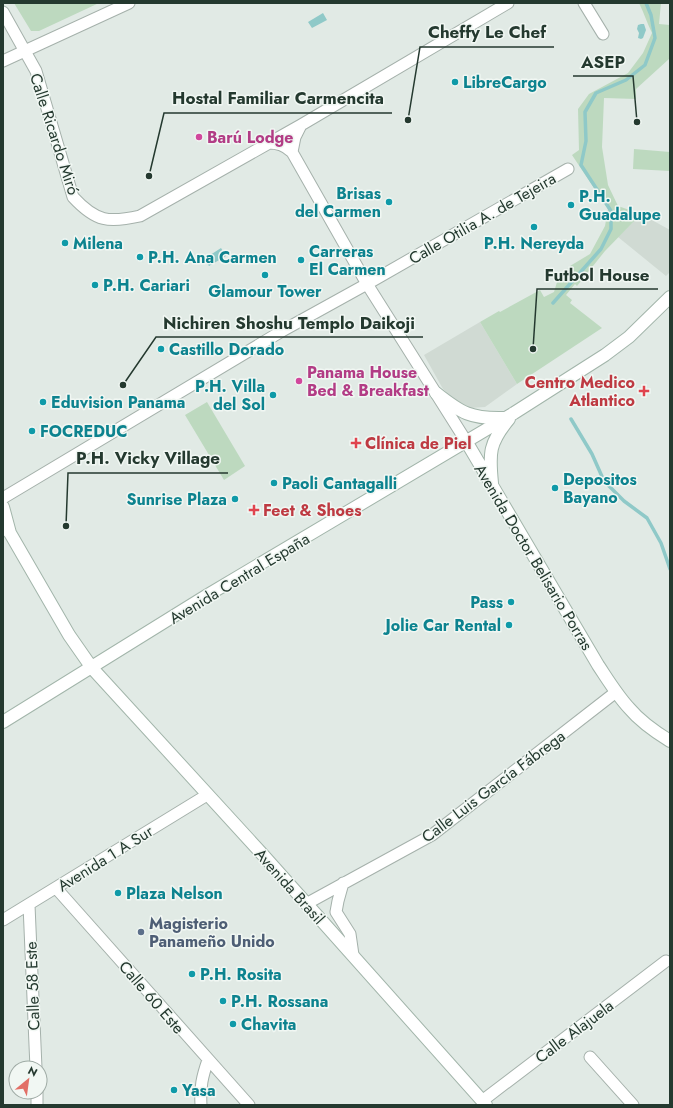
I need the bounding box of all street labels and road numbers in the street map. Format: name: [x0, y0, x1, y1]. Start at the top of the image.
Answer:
street label: Calle Ricardo Miró: [24, 70, 85, 198]
street label: Calle Otilia A. de Tejeira: [404, 167, 560, 270]
street label: Avenida Doctor Belisario Porras: [469, 460, 598, 655]
street label: Avenida Central España: [165, 527, 314, 630]
street label: Calle Luis García Fábrega: [417, 725, 570, 848]
street label: Avenida 1 A Sur: [53, 820, 158, 897]
street label: Avenida Brasil: [249, 843, 330, 929]
street label: Calle 58 Este: [19, 941, 46, 1031]
street label: Calle 60 Este: [113, 956, 190, 1039]
street label: Calle Alajuela: [530, 994, 618, 1069]

